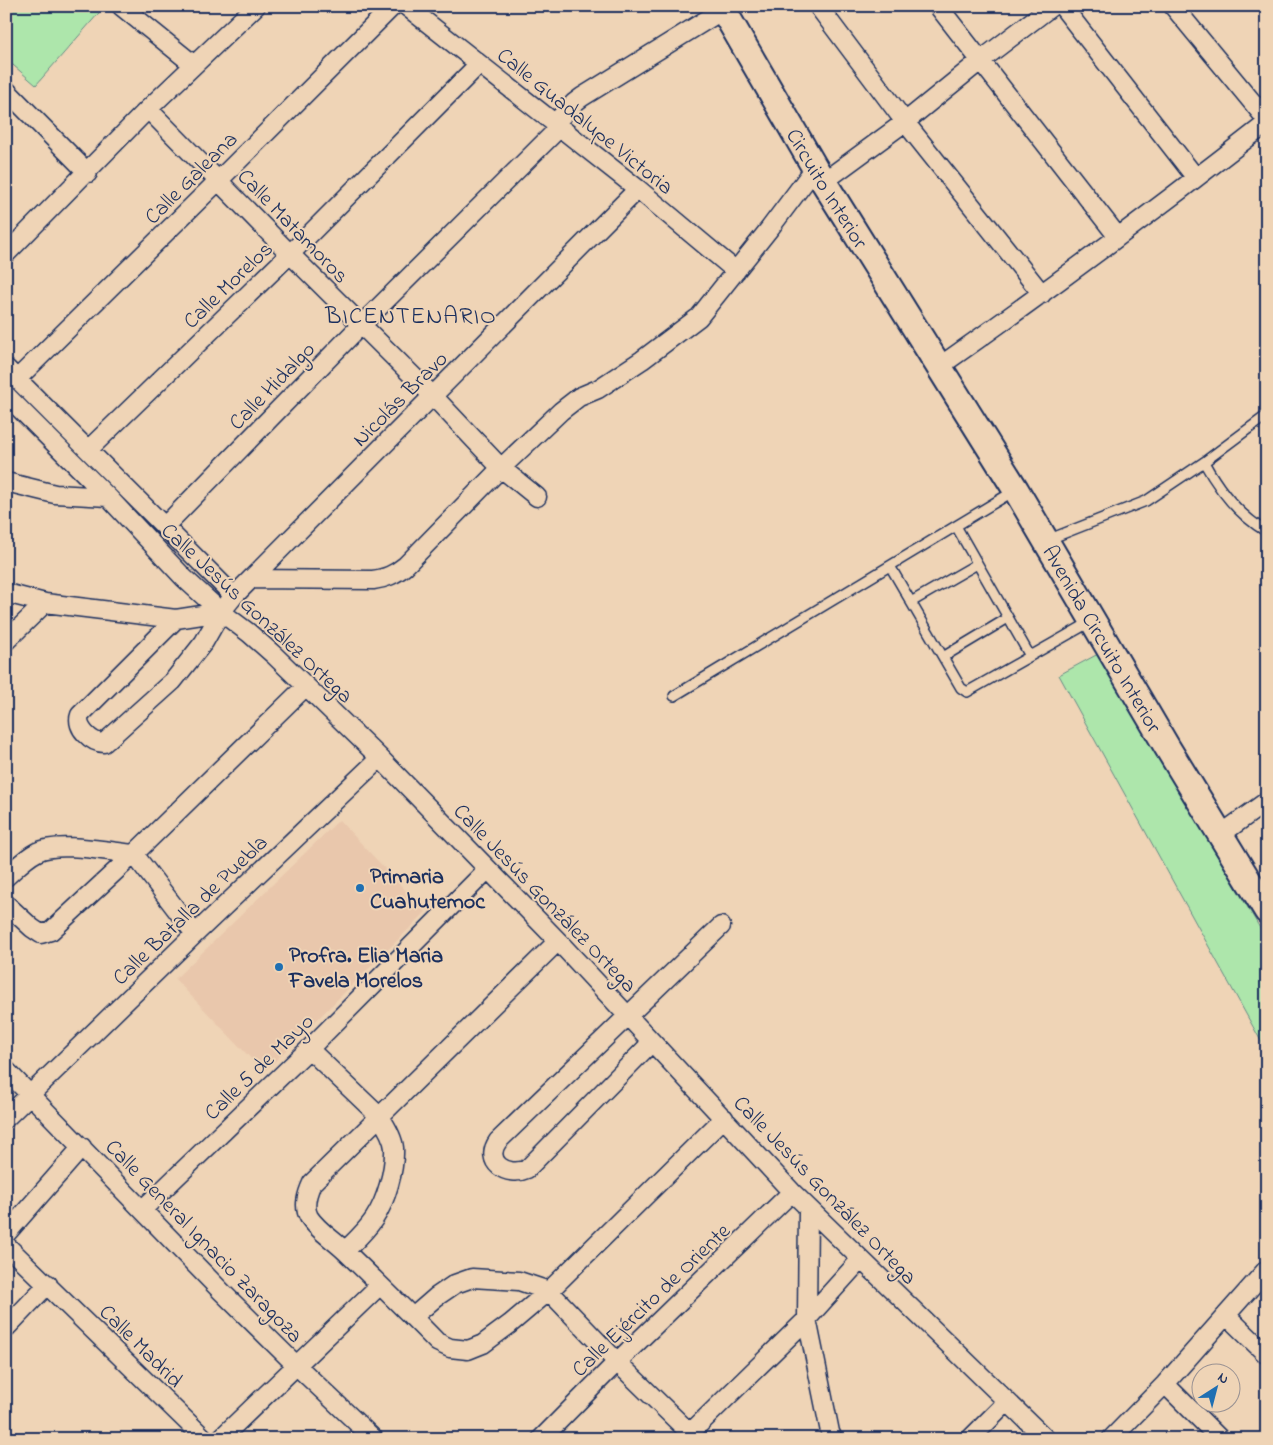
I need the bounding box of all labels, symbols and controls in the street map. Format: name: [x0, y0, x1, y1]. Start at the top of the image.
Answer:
street label: Calle Guadalupe Victoria: [489, 41, 679, 204]
street label: Circuito Interior: [776, 123, 875, 256]
street label: Calle Galeana: [138, 125, 246, 233]
street label: Calle Matamoros: [229, 162, 355, 292]
street label: Calle Morelos: [177, 235, 281, 337]
district label: BICENTENARIO: [324, 300, 497, 335]
street label: Calle Hidalgo: [222, 335, 325, 439]
street label: Nicolás Bravo: [346, 345, 456, 455]
street label: Calle Jesús González Ortega: [152, 516, 359, 713]
street label: Avenida Circuito Interior: [1033, 540, 1168, 740]
street label: Calle Jesús González Ortega: [444, 797, 643, 1002]
street label: Calle Batalla de Puebla: [106, 828, 276, 994]
place label: Primaria Cuahutemoc: [370, 862, 486, 919]
marker: Primaria Cuahutemoc: [354, 882, 366, 894]
place label: Profra. Elia Maria Favela Morelos: [288, 941, 443, 998]
marker: Profra. Elia Maria Favela Morelos: [273, 961, 285, 973]
street label: Calle 5 de Mayo: [198, 1007, 323, 1130]
street label: Calle Jesús González Ortega: [724, 1089, 923, 1294]
street label: Calle General Ignacio Zaragoza: [96, 1133, 309, 1352]
street label: Calle Ejército de Oriente: [565, 1217, 739, 1386]
street label: Calle Madrid: [91, 1298, 189, 1396]
north arrow: [1190, 1362, 1240, 1412]
text: N: [1213, 1367, 1233, 1390]

